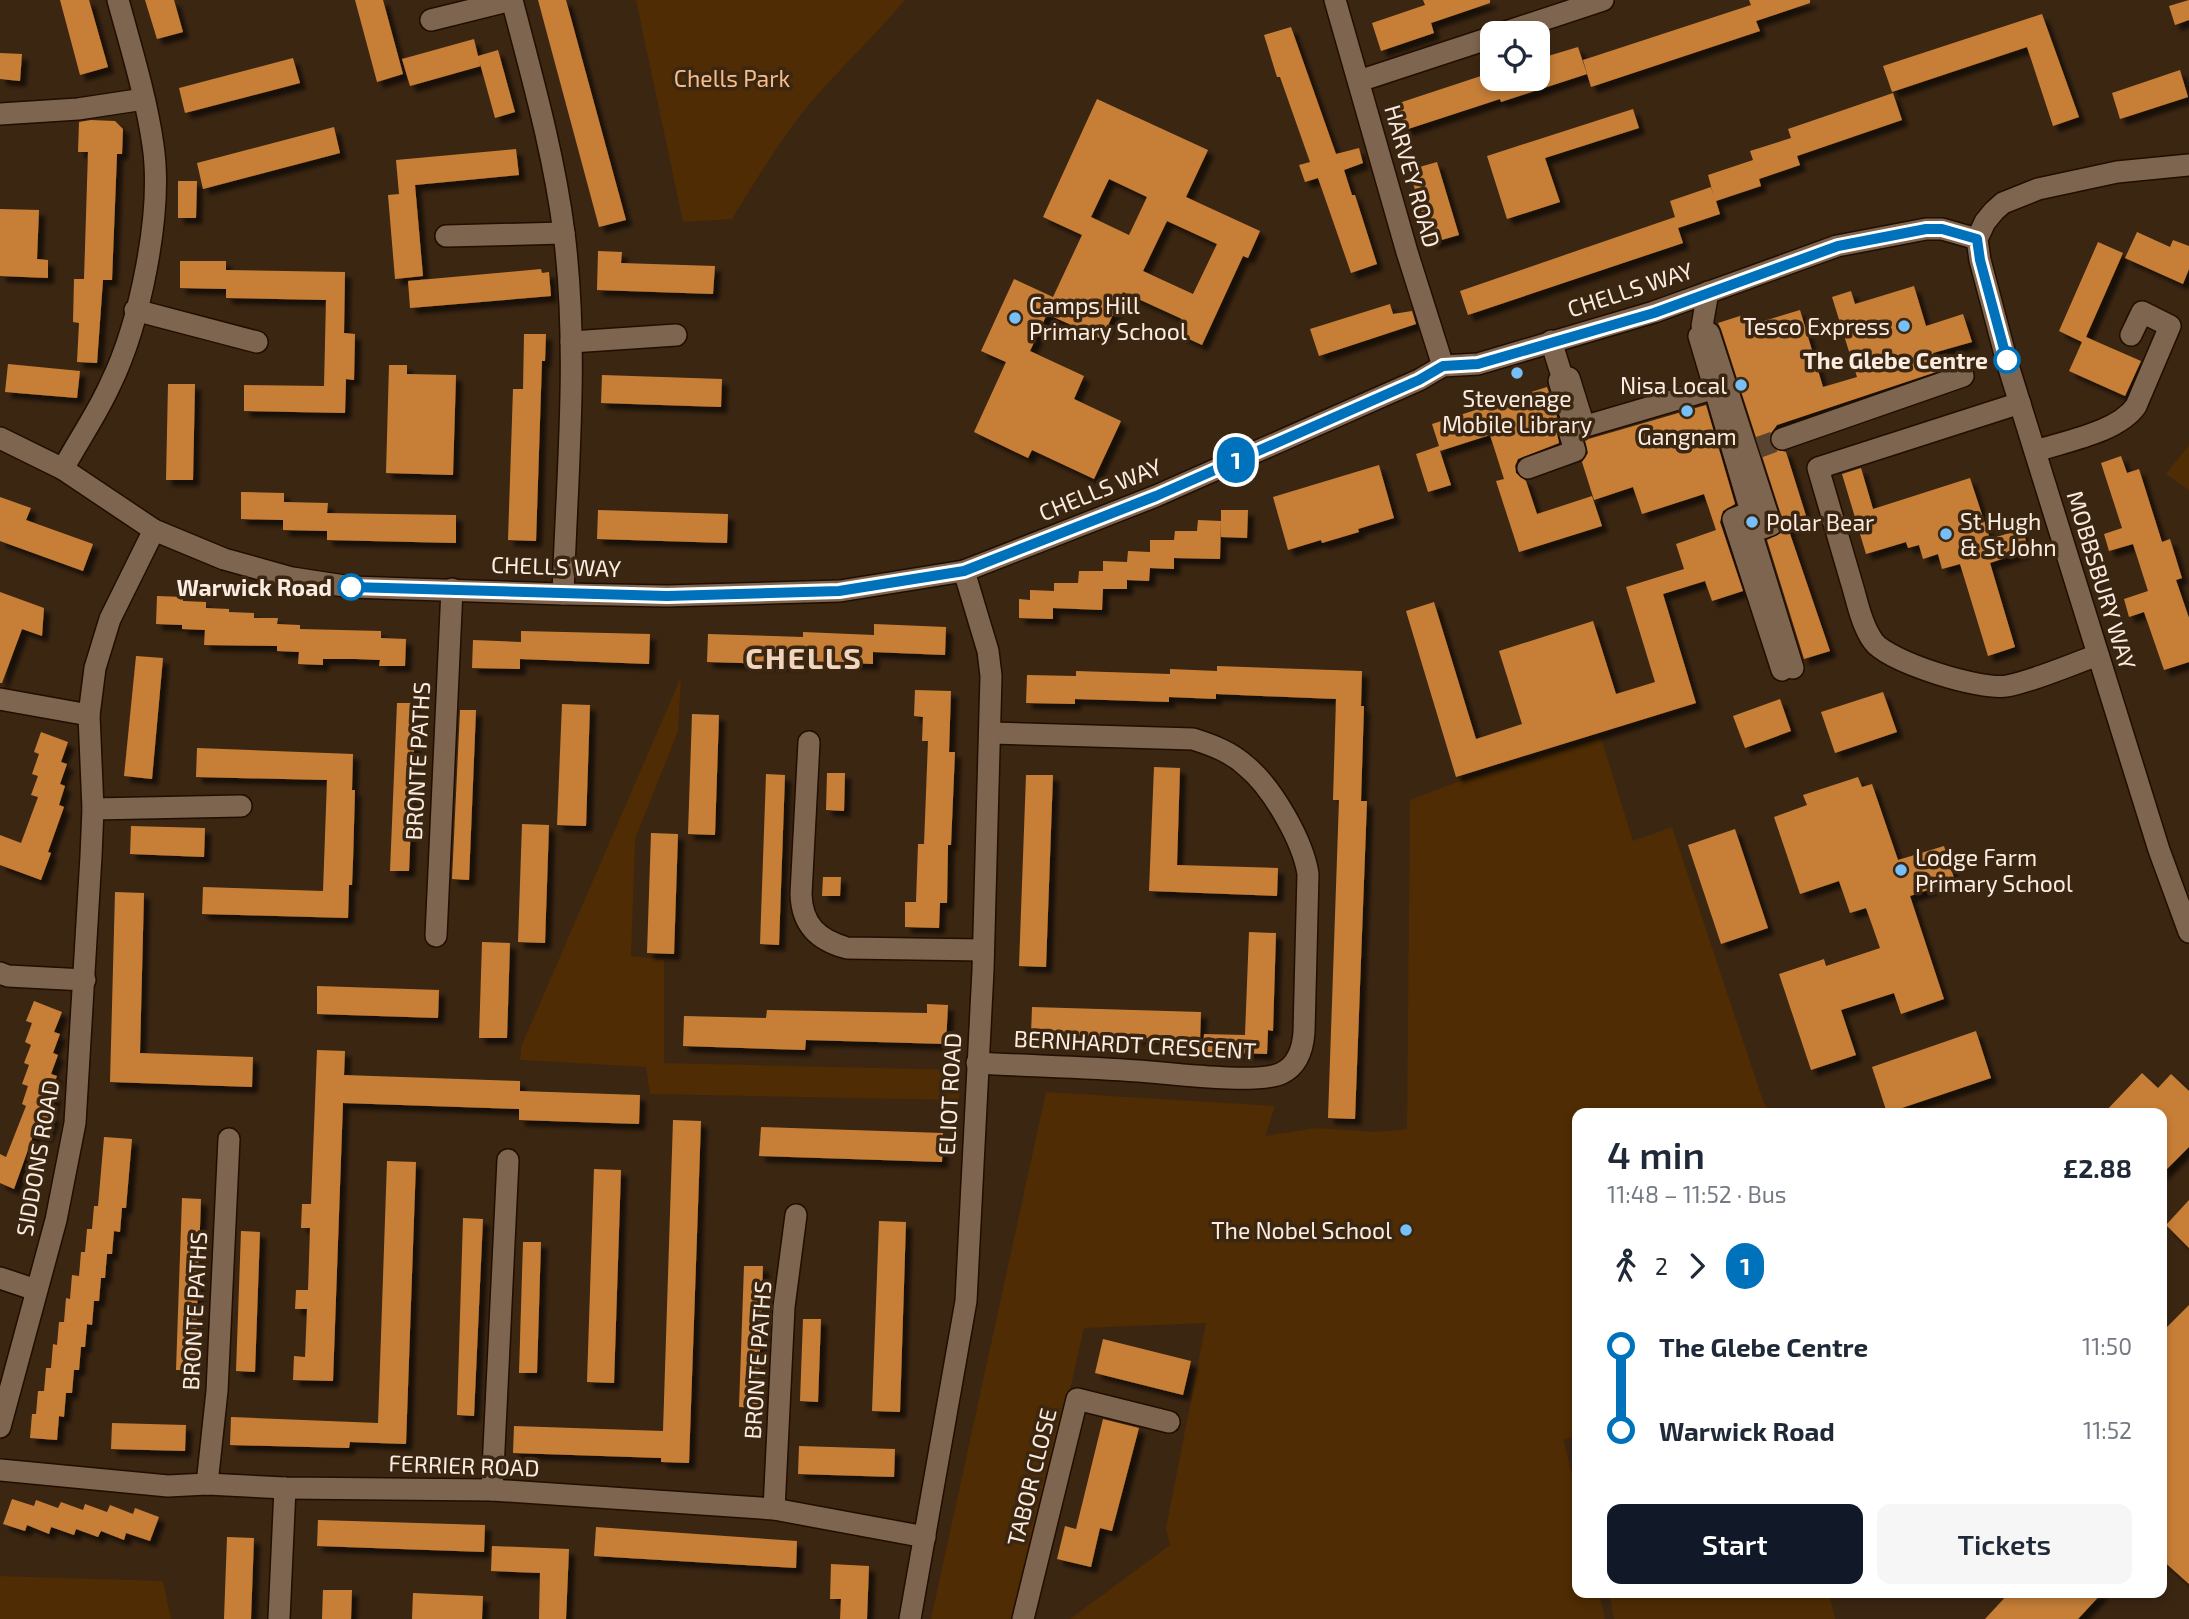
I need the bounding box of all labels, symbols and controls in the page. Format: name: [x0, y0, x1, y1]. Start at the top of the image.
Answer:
map controls: [1480, 21, 1550, 91]
button: locate: [1480, 21, 1550, 91]
park label: Chells Park: [674, 64, 790, 92]
street label: HARVEY ROAD: [1379, 101, 1447, 251]
street label: CHELLS WAY: [1564, 256, 1696, 322]
place label: Camps Hill Primary School: [1029, 291, 1187, 345]
marker: Camps Hill Primary School: [1007, 310, 1023, 326]
place label: Tesco Express: [1743, 312, 1890, 340]
marker: Tesco Express: [1896, 318, 1912, 334]
place label: The Glebe Centre: [1803, 346, 1988, 374]
marker: The Glebe Centre: [1994, 347, 2020, 373]
marker: Stevenage Mobile Library: [1509, 365, 1525, 381]
place label: Nisa Local: [1620, 371, 1727, 399]
marker: Nisa Local: [1733, 377, 1749, 393]
place label: Stevenage Mobile Library: [1442, 384, 1592, 438]
marker: Gangnam: [1679, 403, 1695, 419]
place label: Gangnam: [1637, 422, 1737, 450]
line badge: 1: [1213, 437, 1259, 483]
text: 1: [1231, 445, 1241, 474]
street label: CHELLS WAY: [1034, 452, 1166, 526]
street label: MOBBSBURY WAY: [2062, 487, 2142, 673]
place label: St Hugh & St John: [1960, 507, 2057, 561]
place label: Polar Bear: [1766, 508, 1874, 536]
marker: Polar Bear: [1744, 514, 1760, 530]
marker: St Hugh & St John: [1938, 526, 1954, 542]
street label: CHELLS WAY: [490, 550, 622, 582]
place label: Warwick Road: [176, 573, 332, 601]
marker: Warwick Road: [338, 574, 364, 600]
district label: CHELLS: [745, 639, 863, 675]
street label: BRONTE PATHS: [399, 681, 435, 841]
place label: Lodge Farm Primary School: [1915, 843, 2073, 897]
marker: Lodge Farm Primary School: [1893, 862, 1909, 878]
street label: BERNHARDT CRESCENT: [1013, 1024, 1257, 1064]
street label: ELIOT ROAD: [932, 1032, 966, 1156]
street label: SIDDONS ROAD: [9, 1078, 65, 1238]
text: 4 min: [1607, 1131, 1705, 1177]
text: £2.88: [2063, 1152, 2132, 1183]
text: 11:48 – 11:52 · Bus: [1607, 1180, 1786, 1208]
place label: The Nobel School: [1211, 1216, 1392, 1244]
marker: The Nobel School: [1398, 1222, 1414, 1238]
street label: BRONTE PATHS: [176, 1231, 212, 1391]
icon: walk: [1607, 1247, 1645, 1285]
icon: forward: [1678, 1247, 1716, 1285]
text: 1: [1740, 1251, 1750, 1280]
text: 2: [1655, 1252, 1668, 1280]
street label: BRONTE PATHS: [737, 1280, 777, 1440]
text: The Glebe Centre: [1659, 1331, 1868, 1362]
text: 11:50: [2082, 1332, 2132, 1360]
street label: TABOR CLOSE: [1000, 1405, 1062, 1549]
text: Warwick Road: [1659, 1415, 1835, 1446]
text: 11:52: [2083, 1416, 2132, 1444]
street label: FERRIER ROAD: [388, 1448, 540, 1482]
button: Start: [1607, 1504, 1863, 1584]
button: Tickets: [1877, 1504, 2132, 1584]

